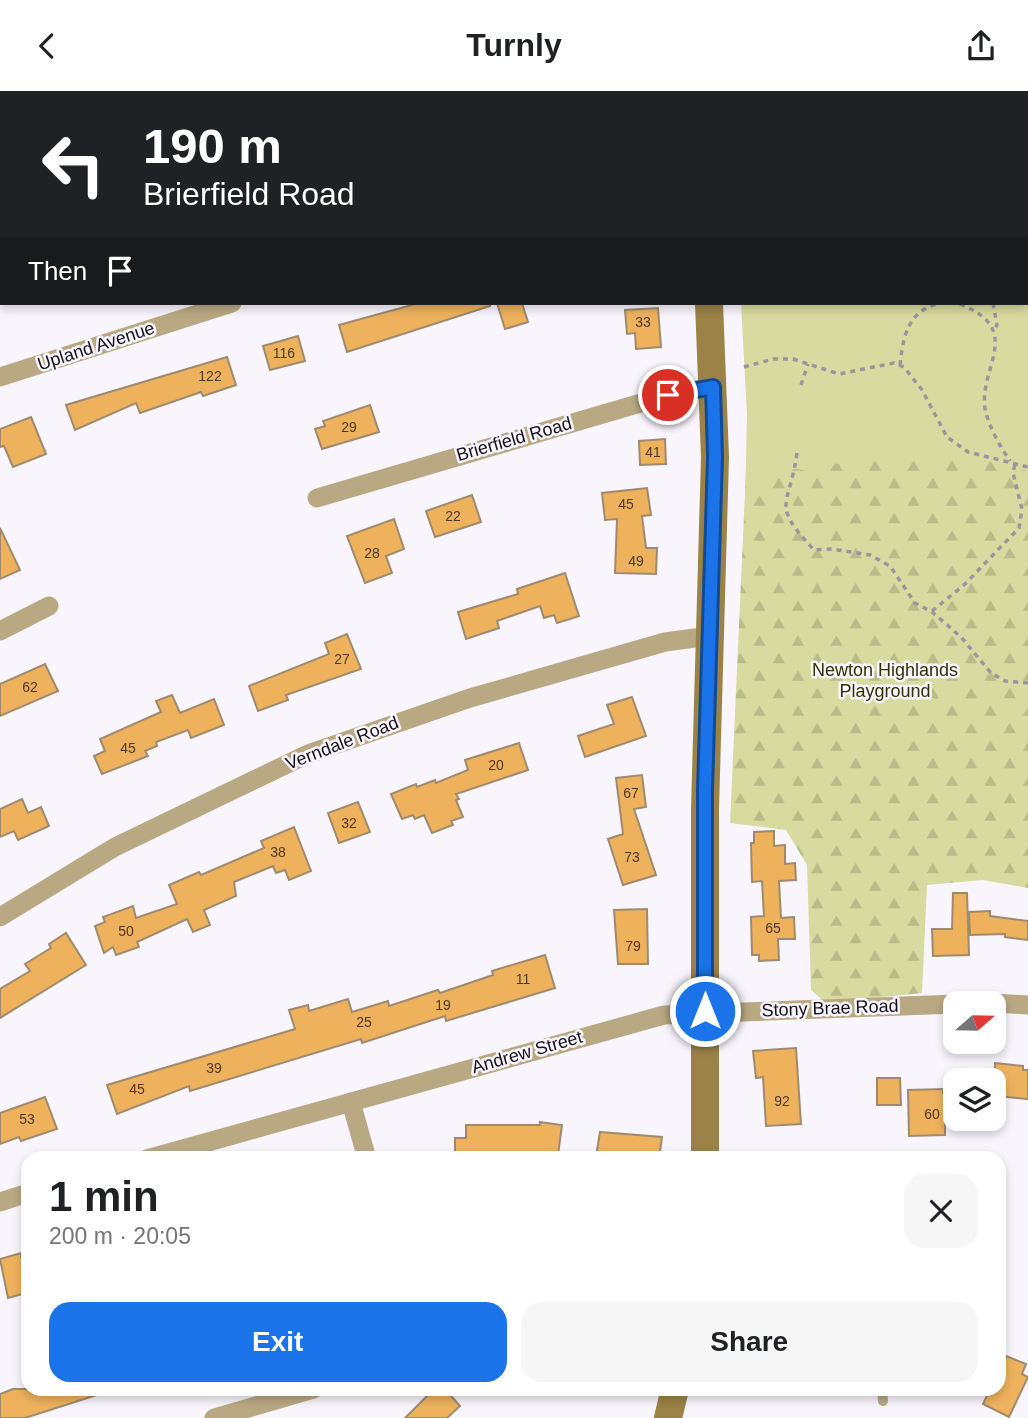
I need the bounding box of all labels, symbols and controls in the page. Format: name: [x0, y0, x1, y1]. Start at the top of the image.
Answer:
icon: back: [28, 27, 66, 65]
text: Turnly: [466, 27, 562, 63]
icon: share: [962, 27, 1000, 65]
icon: left: [28, 119, 119, 210]
text: 190 m: [143, 119, 282, 173]
text: Brierfield Road: [143, 176, 355, 212]
icon: arrive: [101, 252, 139, 290]
text: Then: [28, 256, 87, 286]
house number: 33: [635, 314, 651, 330]
street label: Upland Avenue: [35, 318, 157, 374]
house number: 116: [273, 345, 295, 361]
pin: [638, 365, 698, 425]
house number: 122: [198, 368, 222, 384]
icon: arrive: [649, 376, 687, 414]
street label: Brierfield Road: [454, 413, 574, 465]
house number: 29: [341, 419, 357, 435]
house number: 41: [645, 444, 661, 460]
house number: 45: [618, 496, 634, 512]
house number: 22: [445, 508, 461, 524]
house number: 28: [364, 545, 380, 561]
house number: 49: [628, 553, 644, 569]
house number: 27: [334, 651, 350, 667]
park label: Newton Highlands Playground: [812, 660, 958, 701]
house number: 62: [22, 679, 38, 695]
street label: Verndale Road: [283, 712, 401, 774]
house number: 45: [120, 740, 136, 756]
house number: 20: [488, 757, 504, 773]
house number: 67: [623, 785, 639, 801]
house number: 32: [341, 815, 357, 831]
house number: 38: [270, 844, 286, 860]
house number: 73: [624, 849, 640, 865]
house number: 65: [765, 920, 781, 936]
house number: 50: [118, 923, 134, 939]
house number: 79: [625, 938, 641, 954]
house number: 11: [516, 971, 530, 987]
position arrow: [668, 974, 742, 1048]
north arrow: [943, 991, 1006, 1053]
map controls: [943, 991, 1006, 1131]
street label: Stony Brae Road: [761, 996, 899, 1020]
house number: 19: [435, 997, 451, 1013]
house number: 25: [356, 1014, 372, 1030]
street label: Andrew Street: [469, 1027, 585, 1077]
house number: 39: [206, 1060, 222, 1076]
button: layers: [943, 1068, 1006, 1131]
house number: 45: [129, 1081, 145, 1097]
house number: 92: [774, 1093, 790, 1109]
house number: 60: [924, 1106, 940, 1122]
house number: 53: [19, 1111, 35, 1127]
text: 1 min: [49, 1173, 159, 1220]
button: close: [904, 1174, 978, 1248]
text: 200 m · 20:05: [49, 1223, 191, 1249]
button: Exit: [49, 1302, 507, 1382]
button: Share: [521, 1302, 978, 1382]

